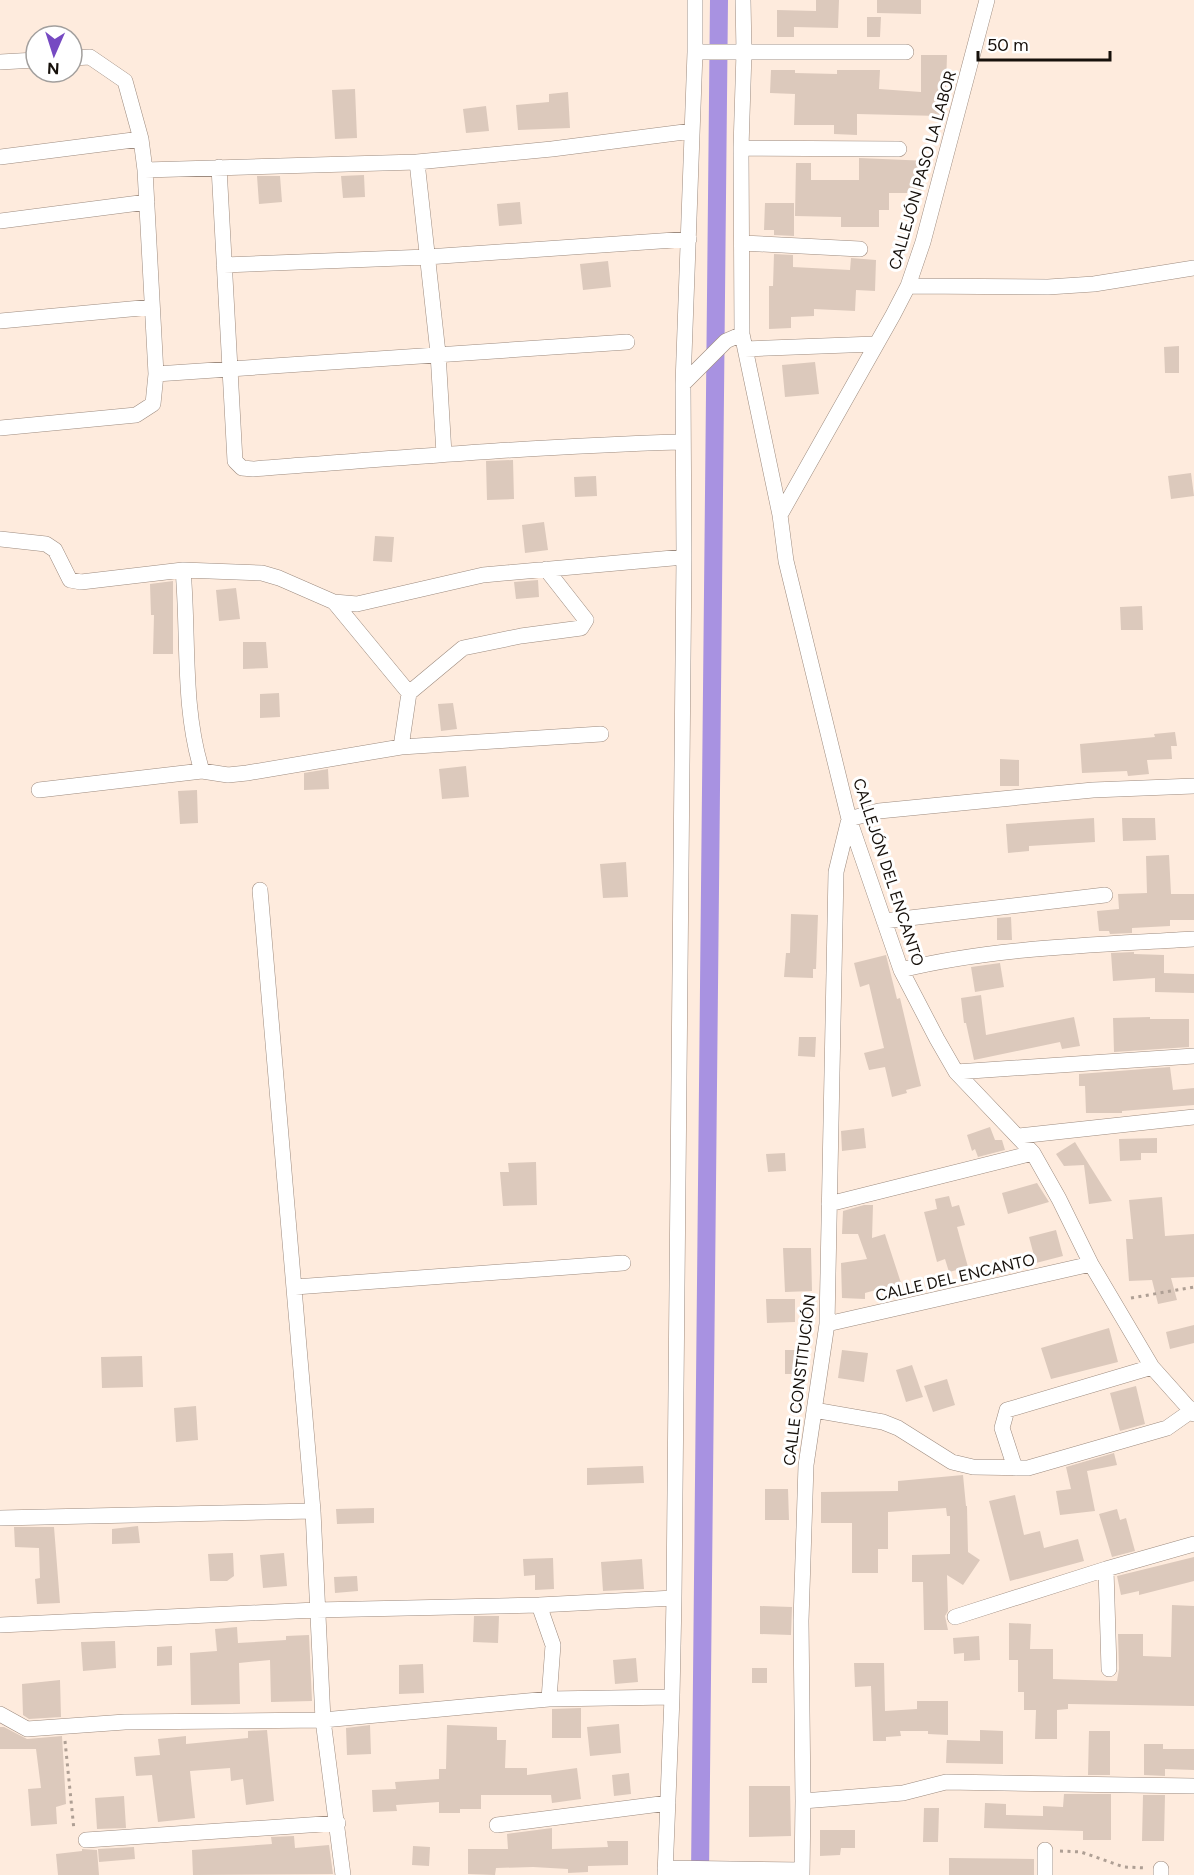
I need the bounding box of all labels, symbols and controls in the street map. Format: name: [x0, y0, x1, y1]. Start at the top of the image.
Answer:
north arrow: [24, 24, 84, 84]
scale bar: [978, 24, 1110, 62]
text: 50 m: [987, 34, 1029, 56]
text: N: [47, 59, 60, 78]
street label: CALLEJÓN PASO LA LABOR: [885, 68, 960, 272]
street label: CALLEJÓN DEL ENCANTO: [849, 776, 928, 968]
street label: CALLE DEL ENCANTO: [874, 1250, 1037, 1305]
street label: CALLE CONSTITUCIÓN: [780, 1293, 819, 1467]

